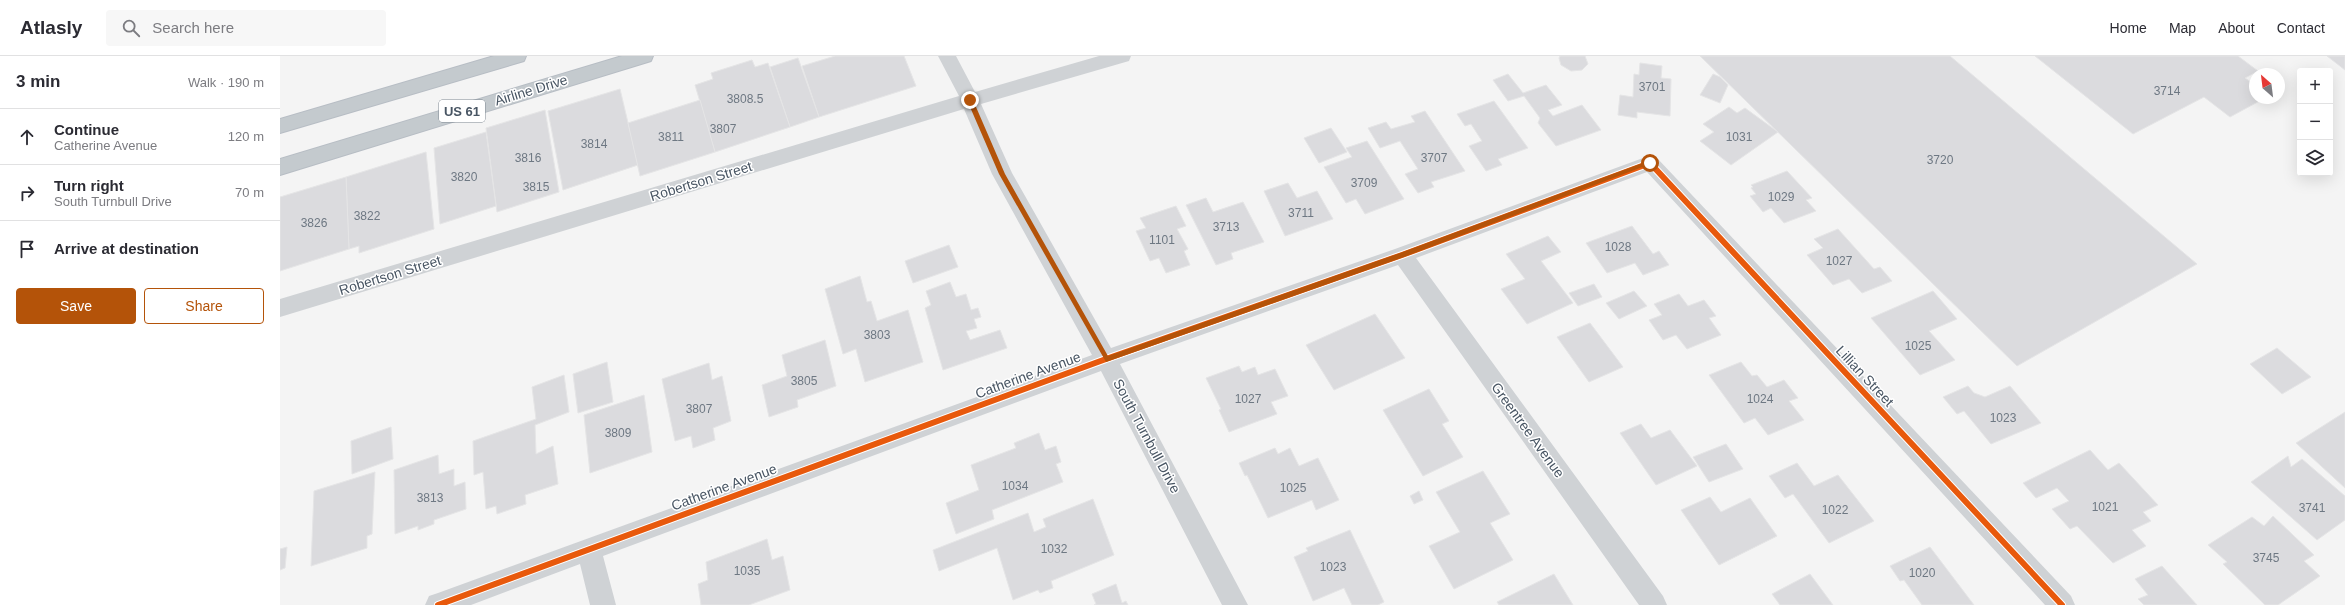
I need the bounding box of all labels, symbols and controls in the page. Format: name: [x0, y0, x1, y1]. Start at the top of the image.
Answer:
search box: [106, 10, 386, 46]
text: Atlasly: [20, 17, 82, 38]
icon: search: [120, 17, 142, 39]
text: Search here: [152, 19, 234, 36]
text: Home: [2110, 20, 2147, 36]
text: Map: [2169, 20, 2196, 36]
text: About: [2218, 20, 2255, 36]
text: Contact: [2277, 20, 2325, 36]
north arrow: [2249, 68, 2285, 104]
map controls: [2297, 68, 2333, 176]
button: +: [2297, 68, 2333, 104]
street label: Airline Drive: [493, 71, 570, 109]
text: 3 min: [16, 72, 60, 91]
text: Walk · 190 m: [188, 75, 264, 90]
house number: 3701: [1639, 80, 1666, 94]
house number: 3714: [2154, 84, 2181, 98]
route end: [961, 91, 979, 109]
house number: 3808.5: [727, 92, 764, 106]
road number: US 61: [439, 100, 485, 122]
button: −: [2297, 104, 2333, 140]
text: Continue: [54, 121, 119, 138]
house number: 3807: [710, 122, 737, 136]
icon: ahead: [16, 126, 38, 148]
text: 120 m: [228, 129, 264, 144]
house number: 3811: [658, 130, 684, 144]
house number: 1031: [1726, 130, 1753, 144]
house number: 3814: [581, 137, 608, 151]
text: Catherine Avenue: [54, 138, 157, 153]
button: layers: [2297, 140, 2333, 176]
house number: 3816: [515, 151, 542, 165]
house number: 3707: [1421, 151, 1448, 165]
house number: 3720: [1927, 153, 1954, 167]
route start: [1641, 154, 1659, 172]
street label: Robertson Street: [648, 158, 754, 204]
house number: 3820: [451, 170, 478, 184]
house number: 3709: [1351, 176, 1378, 190]
text: Turn right: [54, 177, 124, 194]
house number: 3815: [523, 180, 550, 194]
icon: right: [16, 182, 38, 204]
text: 70 m: [235, 185, 264, 200]
house number: 1029: [1768, 190, 1795, 204]
text: South Turnbull Drive: [54, 194, 172, 209]
house number: 3711: [1288, 206, 1314, 220]
house number: 3822: [354, 209, 381, 223]
house number: 3826: [301, 216, 328, 230]
house number: 3713: [1213, 220, 1240, 234]
house number: 1101: [1149, 233, 1175, 247]
icon: arrive: [16, 238, 38, 260]
text: Arrive at destination: [54, 240, 199, 257]
house number: 1028: [1605, 240, 1632, 254]
street label: Robertson Street: [337, 252, 443, 298]
house number: 1027: [1826, 254, 1853, 268]
button: Save: [16, 288, 136, 324]
button: Share: [144, 288, 264, 324]
house number: 3803: [864, 328, 891, 342]
house number: 1025: [1905, 339, 1932, 353]
street label: Lillian Street: [1833, 342, 1897, 410]
street label: Catherine Avenue: [973, 348, 1083, 402]
house number: 3805: [791, 374, 818, 388]
street label: South Turnbull Drive: [1110, 376, 1184, 496]
street label: Greentree Avenue: [1488, 379, 1568, 481]
house number: 1027: [1235, 392, 1262, 406]
house number: 1024: [1747, 392, 1774, 406]
house number: 3807: [686, 402, 713, 416]
house number: 1023: [1990, 411, 2017, 425]
house number: 3809: [605, 426, 632, 440]
street label: Catherine Avenue: [669, 460, 779, 514]
house number: 1034: [1002, 479, 1029, 493]
house number: 1025: [1280, 481, 1307, 495]
house number: 3813: [417, 491, 444, 505]
house number: 1021: [2092, 500, 2119, 514]
house number: 3741: [2299, 501, 2326, 515]
house number: 1022: [1822, 503, 1849, 517]
house number: 1032: [1041, 542, 1068, 556]
house number: 3745: [2253, 551, 2280, 565]
house number: 1023: [1320, 560, 1347, 574]
house number: 1035: [734, 564, 761, 578]
house number: 1020: [1909, 566, 1936, 580]

